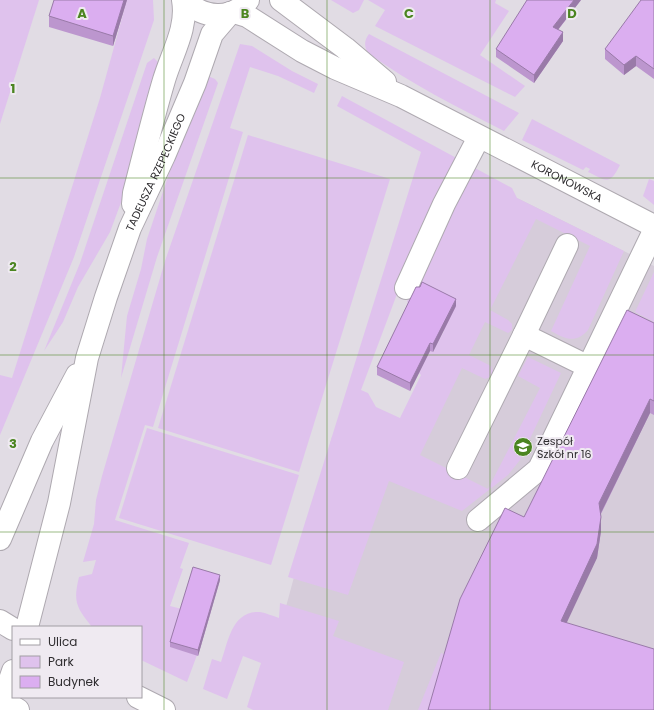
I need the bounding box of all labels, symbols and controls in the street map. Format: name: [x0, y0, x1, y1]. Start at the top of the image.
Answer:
text: A: [77, 4, 87, 23]
text: B: [241, 4, 250, 23]
text: C: [404, 4, 414, 23]
text: D: [567, 4, 577, 23]
text: 1: [11, 79, 15, 98]
street label: TADEUSZA RZEPECKIEGO: [122, 110, 189, 234]
street label: KORONOWSKA: [528, 156, 606, 206]
text: 2: [9, 257, 17, 276]
place label: Zespół Szkół nr 16: [537, 433, 591, 462]
text: 3: [9, 434, 17, 453]
school or university icon: Zespół Szkół nr 16: [512, 436, 534, 458]
legend: [12, 626, 142, 698]
text: Ulica: [48, 633, 77, 650]
text: Park: [48, 653, 75, 670]
text: Budynek: [48, 673, 100, 690]

